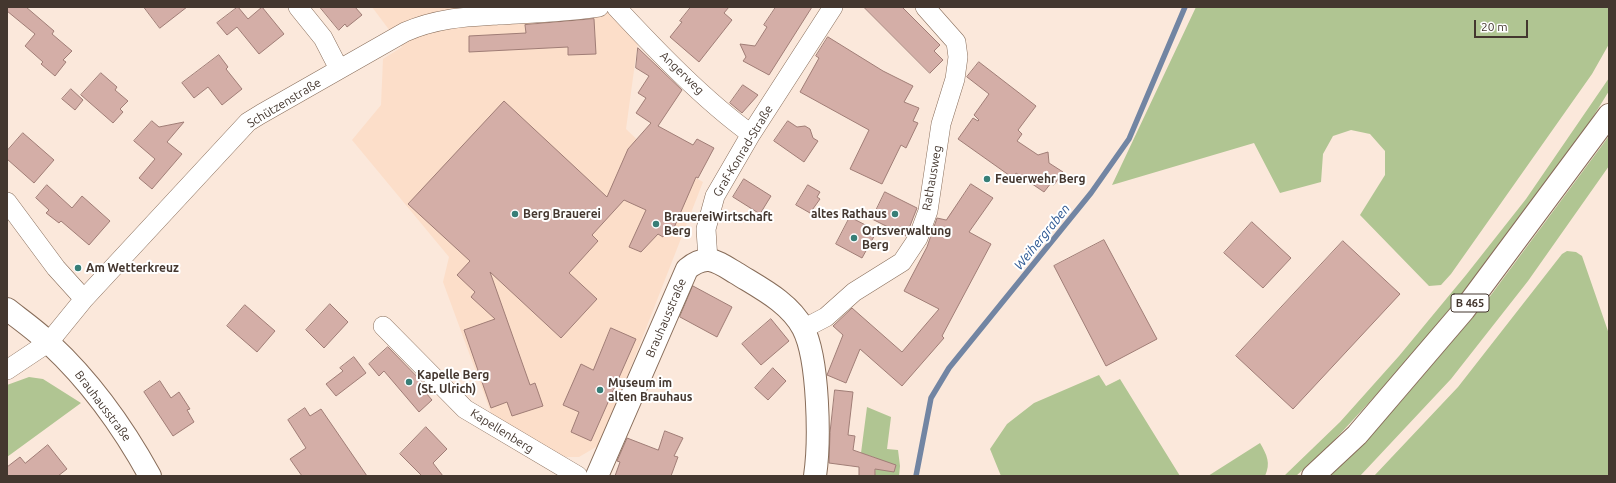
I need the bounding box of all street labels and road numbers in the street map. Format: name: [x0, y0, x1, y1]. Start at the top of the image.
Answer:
street label: Angerweg: [657, 48, 707, 98]
street label: Schützenstraße: [244, 75, 324, 131]
street label: Graf-Konrad-Straße: [710, 103, 776, 199]
street label: Rathausweg: [919, 144, 945, 212]
street label: Brauhausstraße: [643, 276, 689, 360]
road number: B 465: [1451, 294, 1489, 312]
street label: Brauhausstraße: [72, 368, 134, 444]
street label: Kapellenberg: [468, 406, 536, 456]

